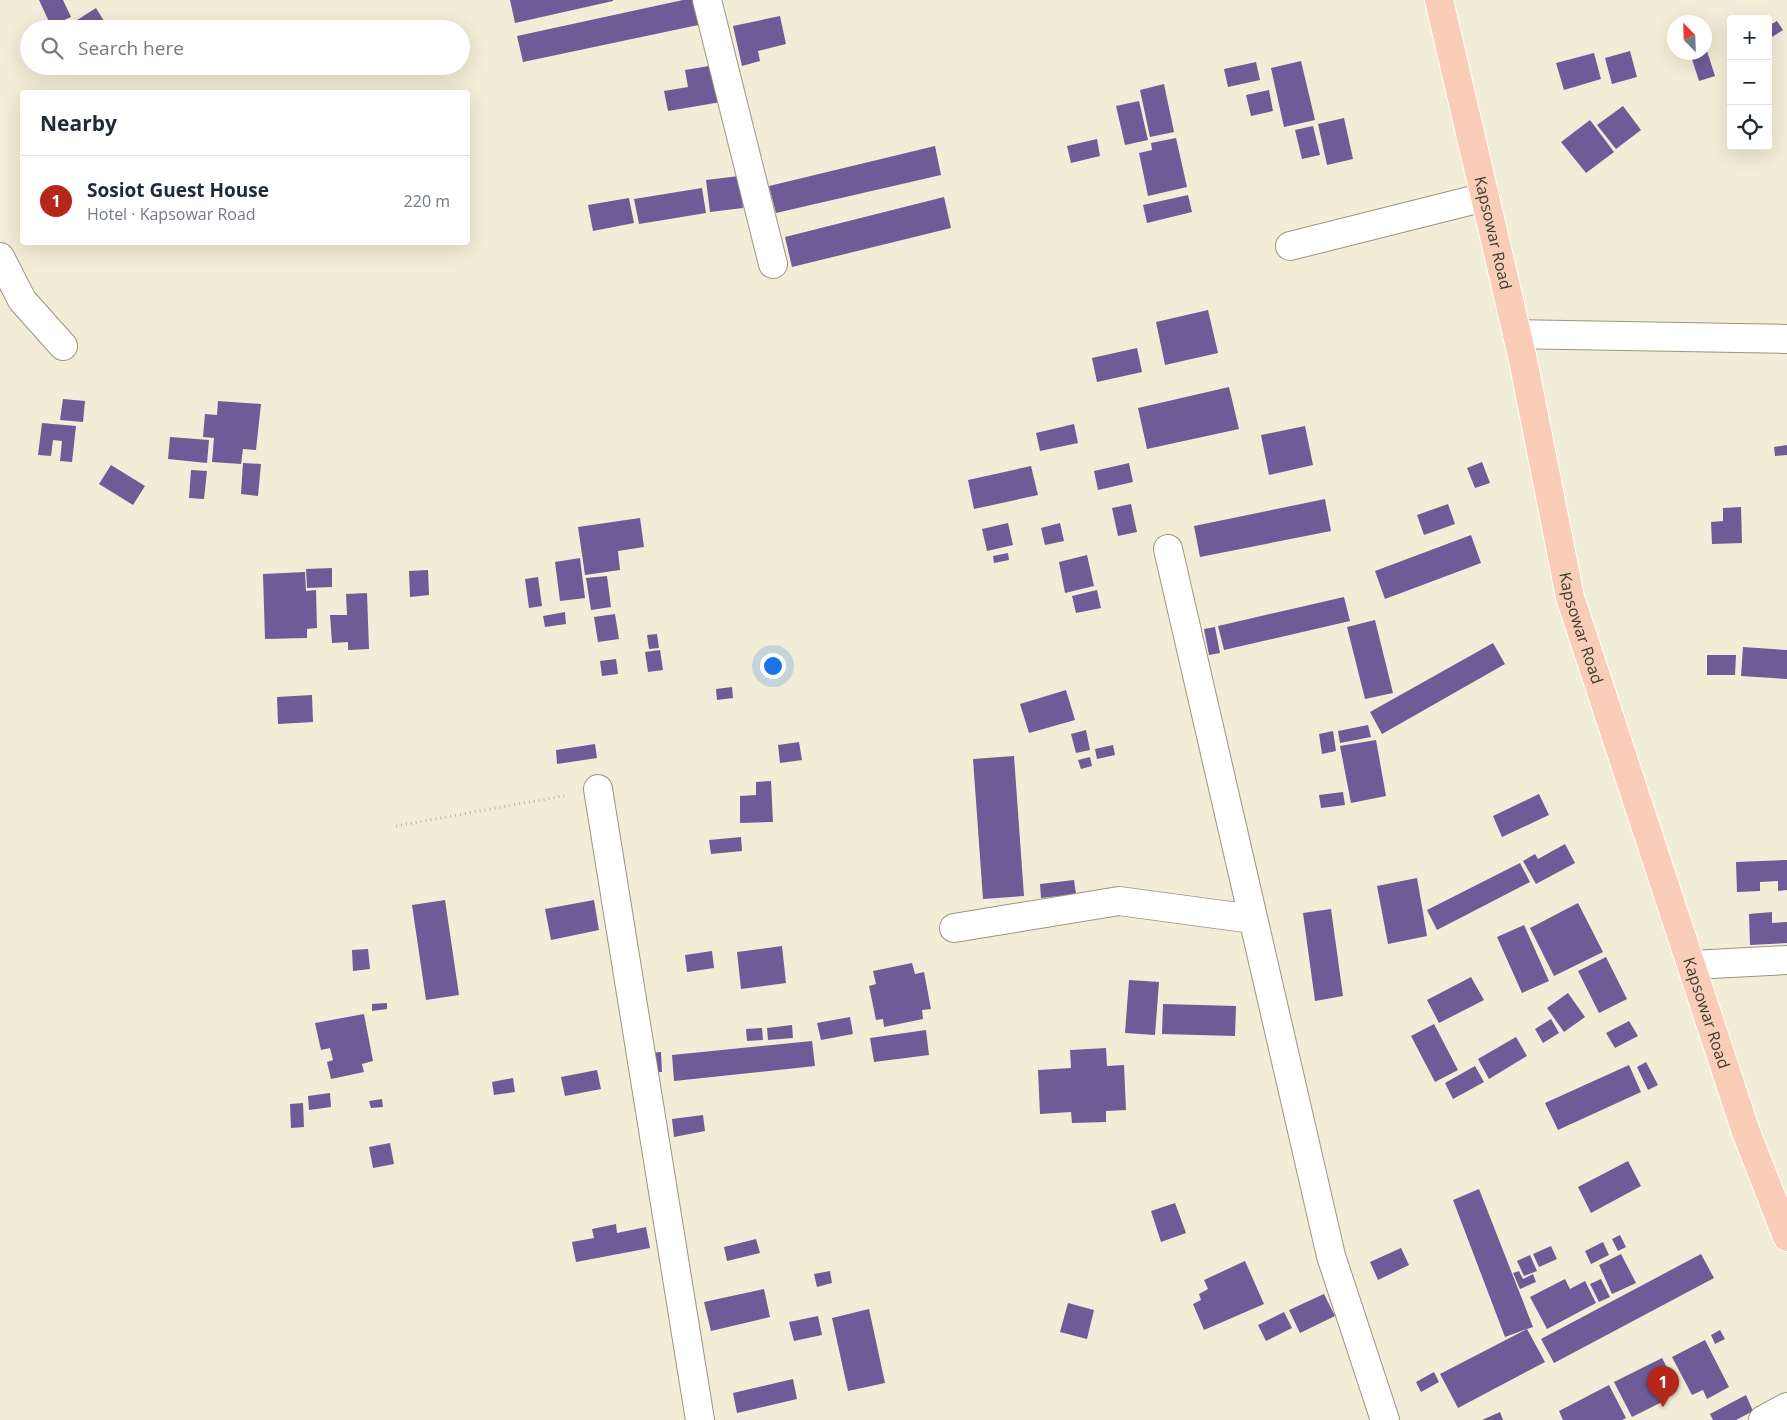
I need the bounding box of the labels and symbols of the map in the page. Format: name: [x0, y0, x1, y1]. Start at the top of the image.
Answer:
north arrow: [1667, 15, 1712, 60]
street label: Kapsowar Road: [1469, 174, 1517, 292]
street label: Kapsowar Road: [1554, 570, 1609, 687]
your location: [760, 653, 786, 679]
street label: Kapsowar Road: [1678, 954, 1735, 1071]
pin: 1: [1647, 1366, 1679, 1407]

